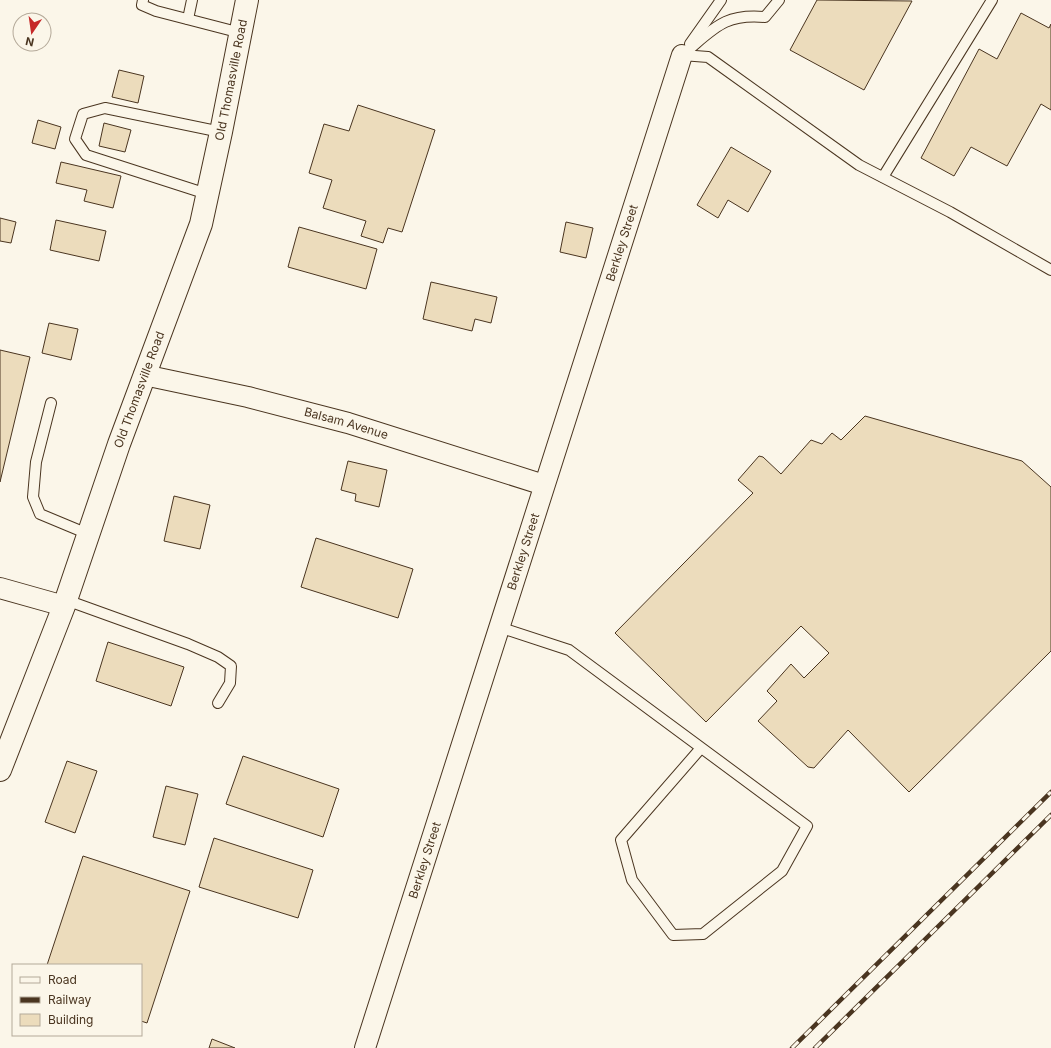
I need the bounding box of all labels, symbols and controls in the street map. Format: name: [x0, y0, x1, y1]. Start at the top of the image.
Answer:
north arrow: [12, 12, 52, 52]
street label: Old Thomasville Road: [211, 18, 250, 142]
text: N: [24, 34, 35, 50]
street label: Berkley Street: [602, 202, 641, 283]
street label: Old Thomasville Road: [110, 329, 167, 450]
street label: Balsam Avenue: [303, 404, 390, 442]
street label: Berkley Street: [504, 511, 542, 592]
street label: Berkley Street: [405, 820, 444, 901]
legend: [12, 964, 142, 1036]
text: Road: [48, 972, 77, 987]
text: Railway: [48, 992, 92, 1007]
text: Building: [48, 1012, 93, 1027]

